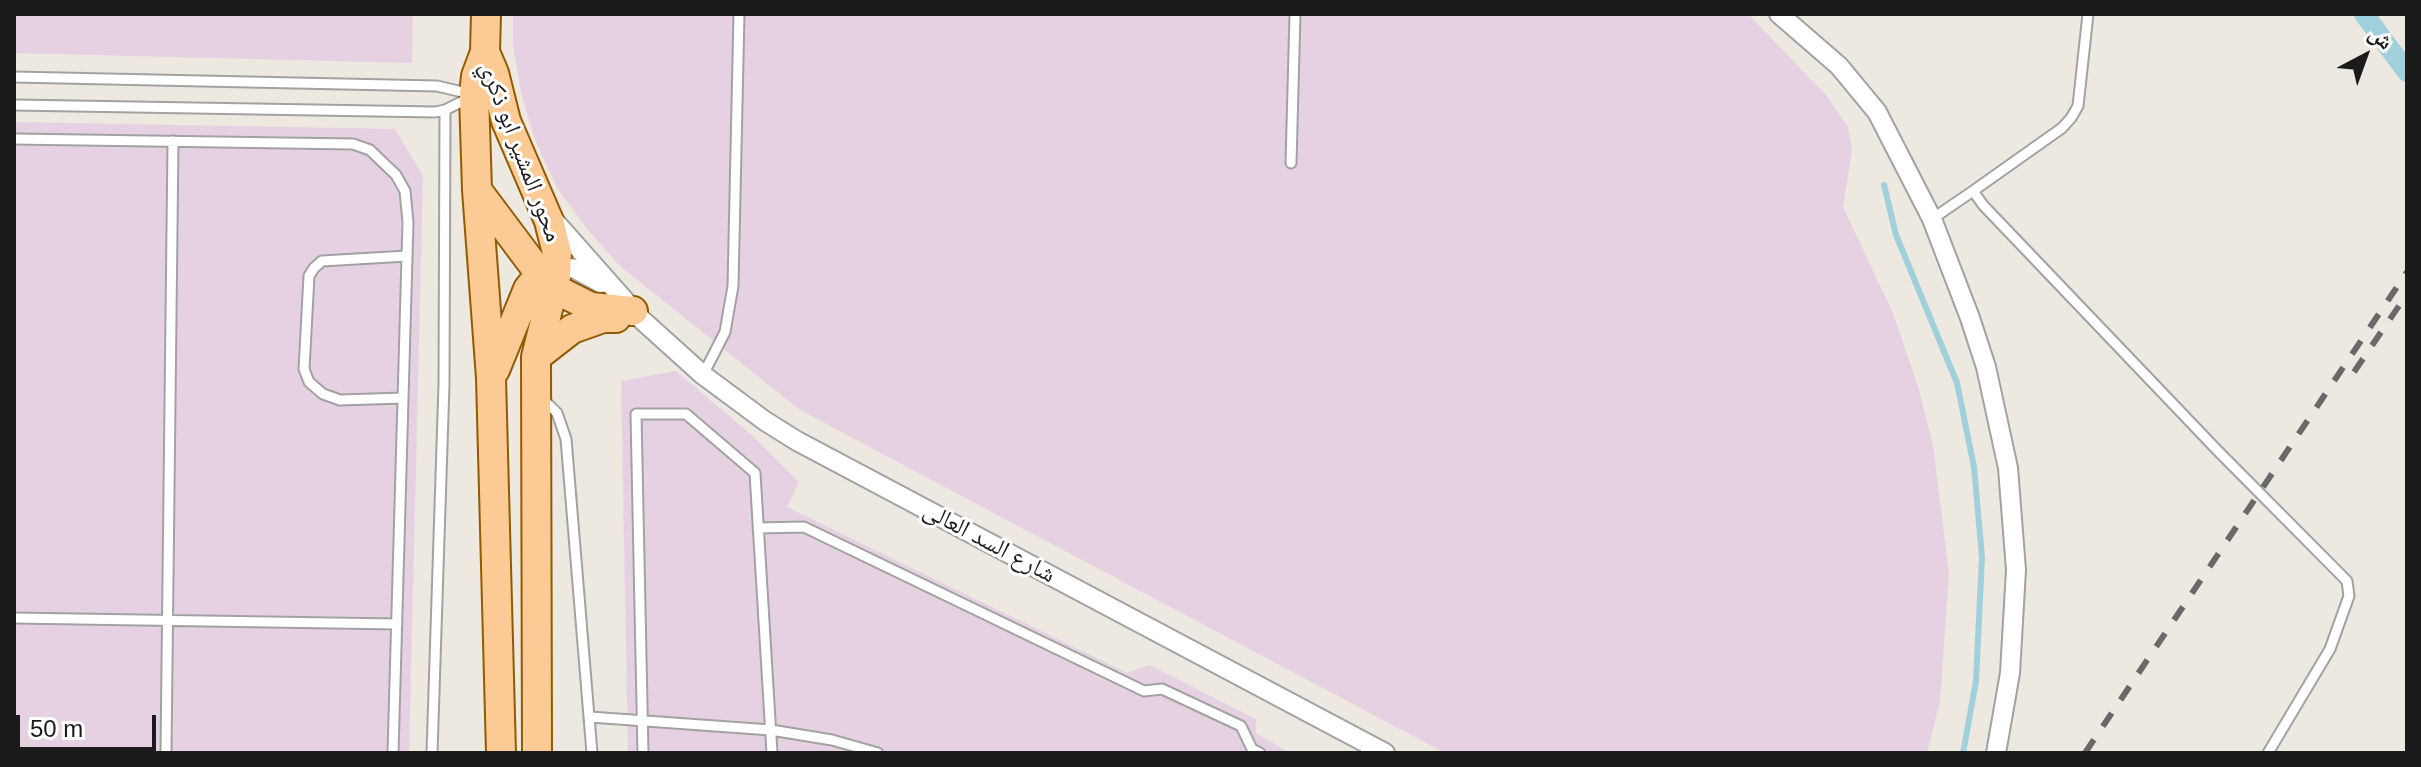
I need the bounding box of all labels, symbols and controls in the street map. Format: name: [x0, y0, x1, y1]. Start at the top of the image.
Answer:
north arrow: [2325, 16, 2405, 96]
text: ش: [2364, 20, 2398, 55]
street label: محور المشير ابو ذكري: [472, 58, 568, 246]
street label: شارع السد العالى: [918, 496, 1060, 590]
scale bar: [20, 699, 160, 749]
text: 50 m: [30, 715, 83, 742]

